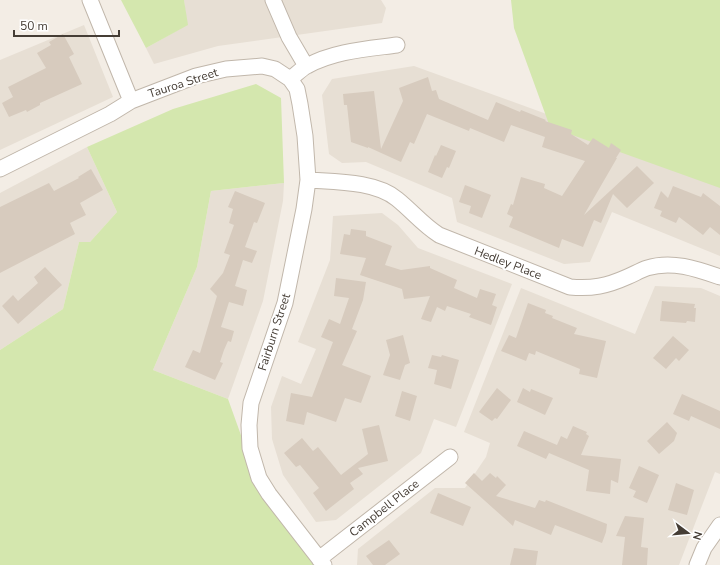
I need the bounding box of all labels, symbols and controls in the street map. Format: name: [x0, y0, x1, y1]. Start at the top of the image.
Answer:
scale bar: [14, 12, 119, 38]
text: 50 m: [20, 18, 48, 34]
street label: Tauroa Street: [146, 64, 221, 102]
street label: Hedley Place: [472, 243, 544, 283]
street label: Fairburn Street: [254, 291, 294, 373]
street label: Campbell Place: [346, 476, 422, 540]
north arrow: [668, 513, 708, 553]
text: N: [689, 530, 705, 542]

